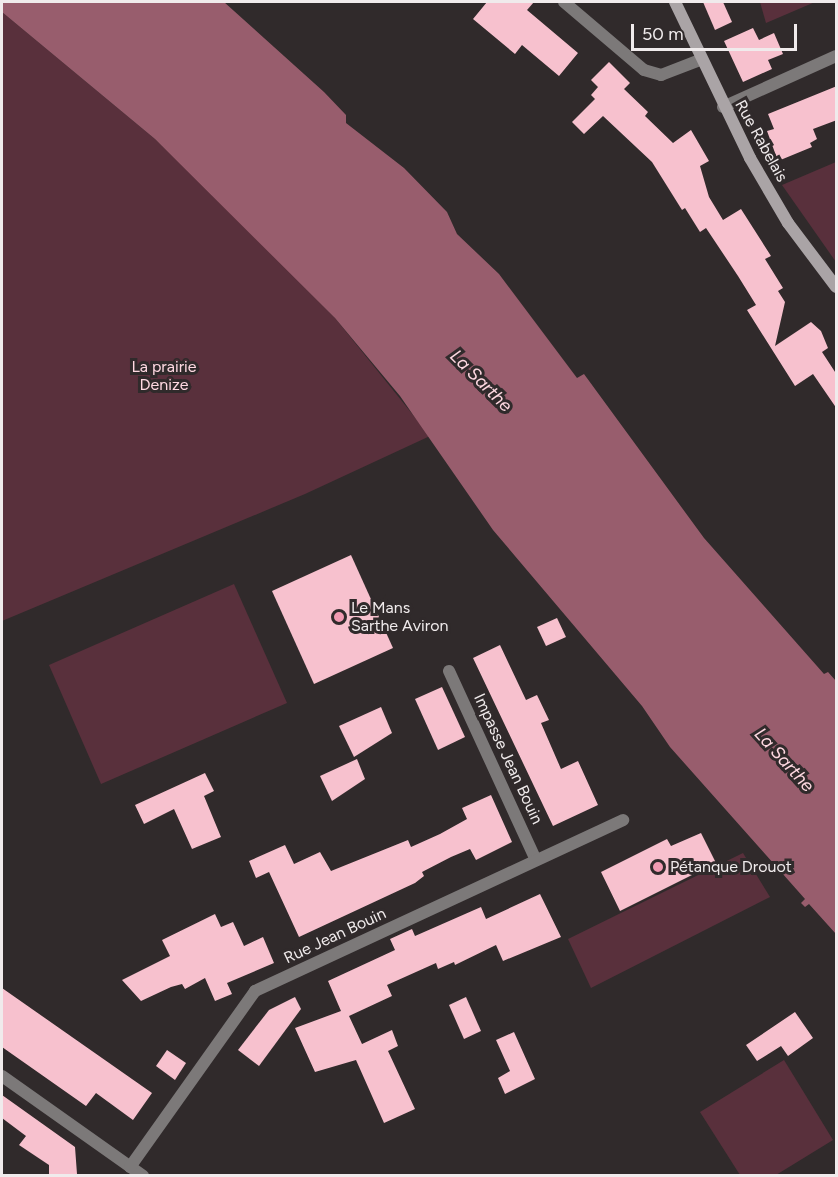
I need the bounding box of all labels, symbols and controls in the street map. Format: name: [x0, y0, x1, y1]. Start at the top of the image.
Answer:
scale bar: [634, 12, 800, 50]
text: 50 m: [642, 23, 684, 45]
street label: Rue Rabelais: [731, 97, 791, 185]
water label: La Sarthe: [445, 345, 517, 417]
park label: La prairie Denize: [131, 357, 197, 395]
place label: Le Mans Sarthe Aviron: [351, 598, 448, 636]
marker: Le Mans Sarthe Aviron: [332, 610, 346, 624]
street label: Impasse Jean Bouin: [469, 691, 547, 827]
water label: La Sarthe: [750, 723, 818, 797]
place label: Pétanque Drouot: [670, 857, 792, 877]
marker: Pétanque Drouot: [651, 860, 665, 874]
street label: Rue Jean Bouin: [281, 904, 389, 968]

